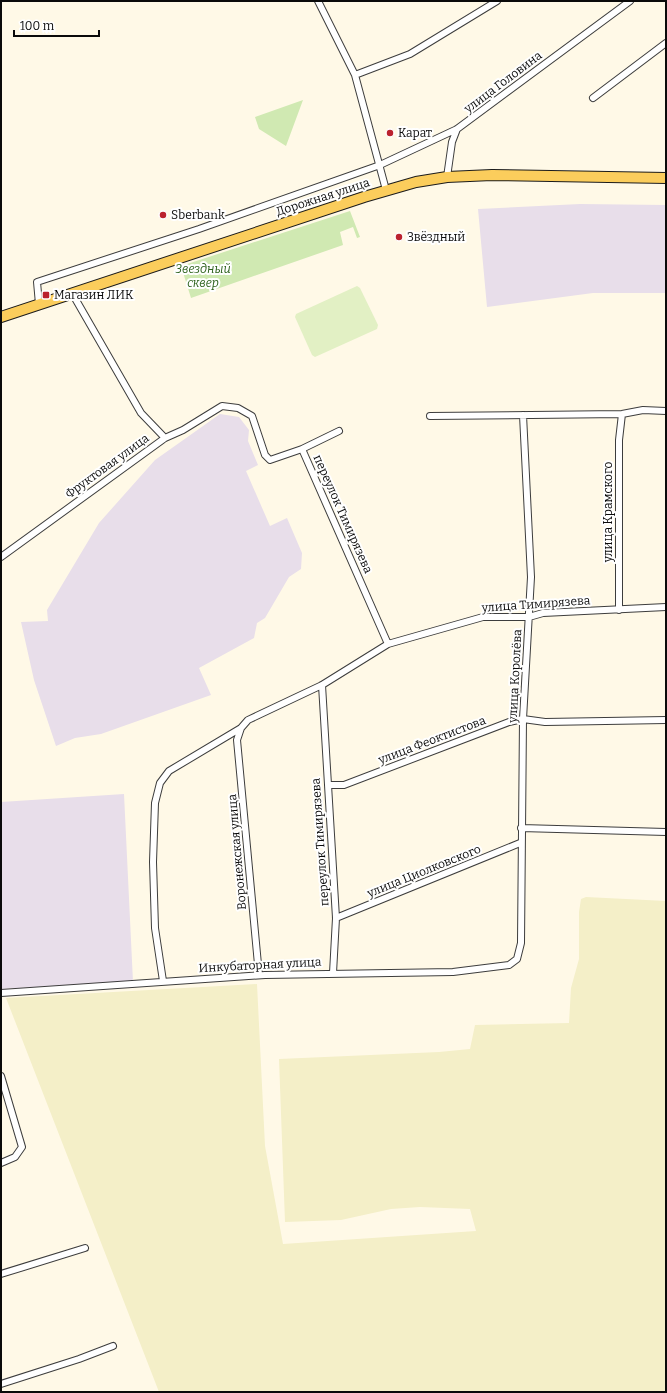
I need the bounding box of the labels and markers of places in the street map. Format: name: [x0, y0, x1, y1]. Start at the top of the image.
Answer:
place label: Карат: [398, 126, 432, 140]
marker: Карат: [385, 128, 395, 138]
place label: Sberbank: [171, 208, 225, 222]
marker: Sberbank: [158, 210, 168, 220]
place label: Звёздный: [407, 230, 465, 244]
marker: Звёздный: [394, 232, 404, 242]
place label: Магазин ЛИК: [54, 288, 134, 302]
marker: Магазин ЛИК: [41, 290, 51, 300]

